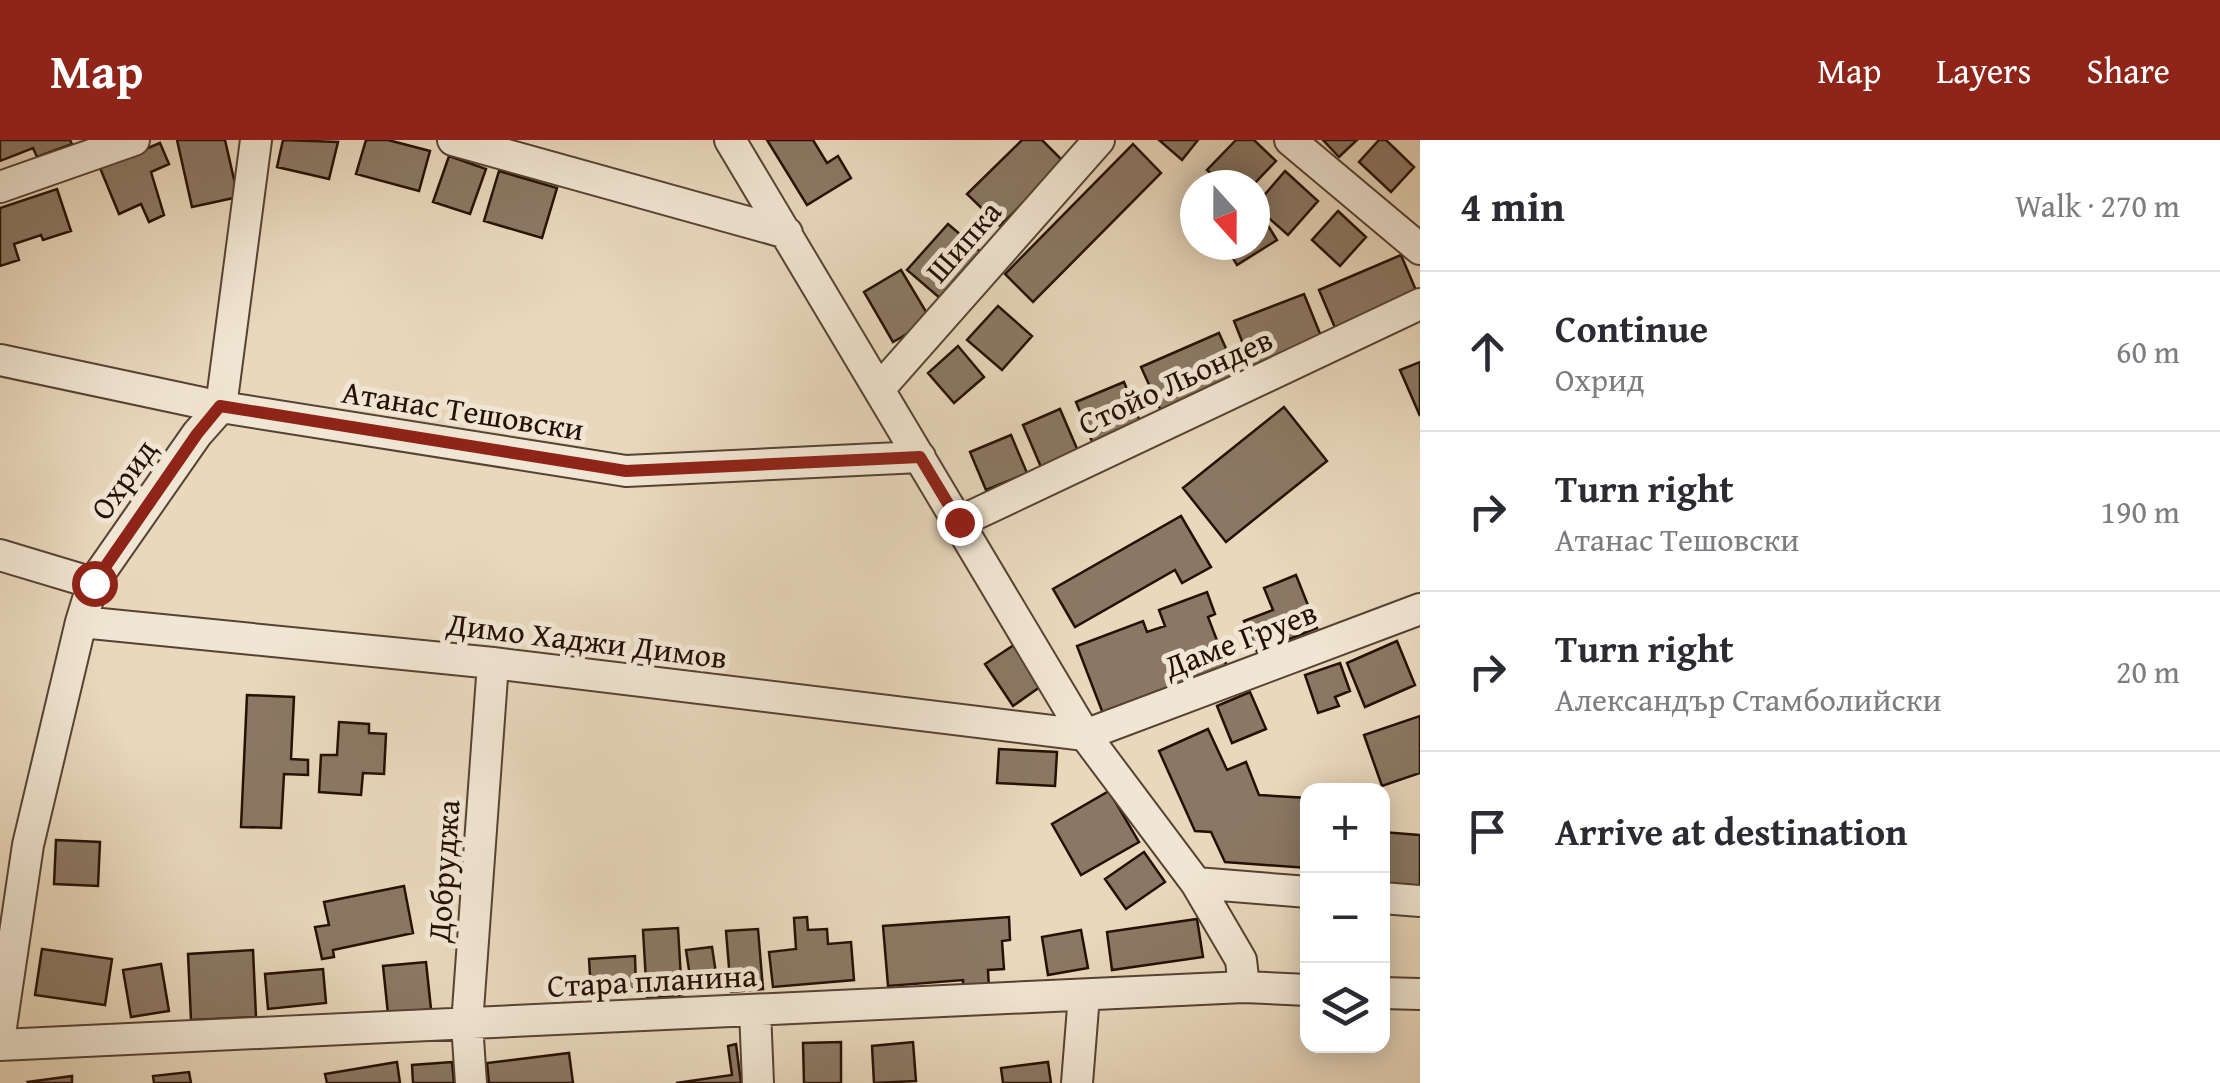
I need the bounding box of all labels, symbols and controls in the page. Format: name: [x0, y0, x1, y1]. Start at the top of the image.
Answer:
text: Map: [50, 35, 143, 106]
text: Map: [1817, 45, 1881, 96]
text: Layers: [1936, 45, 2031, 96]
text: Share: [2086, 45, 2170, 96]
north arrow: [1180, 170, 1270, 260]
text: 4 min: [1460, 175, 1565, 236]
text: Walk · 270 m: [2015, 182, 2180, 229]
street label: Шипка: [914, 189, 1013, 293]
text: Continue: [1555, 300, 1708, 356]
street label: Стойо Льондев: [1070, 315, 1280, 447]
icon: ahead: [1460, 324, 1515, 379]
text: 60 m: [2116, 328, 2180, 375]
text: Охрид: [1555, 356, 1644, 403]
street label: Атанас Тешовски: [339, 368, 587, 452]
street label: Охрид: [78, 429, 168, 529]
text: Turn right: [1555, 460, 1734, 516]
icon: right: [1460, 484, 1515, 539]
text: 190 m: [2101, 488, 2180, 535]
route end: [937, 500, 983, 546]
text: Атанас Тешовски: [1555, 516, 1799, 563]
route start: [72, 561, 118, 607]
street label: Даме Груев: [1156, 588, 1323, 690]
street label: Димо Хаджи Димов: [443, 599, 730, 681]
text: Turn right: [1555, 620, 1734, 676]
icon: right: [1460, 644, 1515, 699]
text: 20 m: [2116, 648, 2180, 695]
text: Александър Стамболийски: [1555, 676, 1942, 723]
map controls: [1300, 783, 1390, 1053]
button: +: [1300, 783, 1390, 873]
street label: Добруджа: [415, 797, 471, 945]
text: Arrive at destination: [1555, 803, 1908, 859]
icon: arrive: [1460, 804, 1515, 859]
button: −: [1300, 873, 1390, 963]
street label: Стара планина: [546, 951, 759, 1009]
button: layers: [1300, 963, 1390, 1053]

